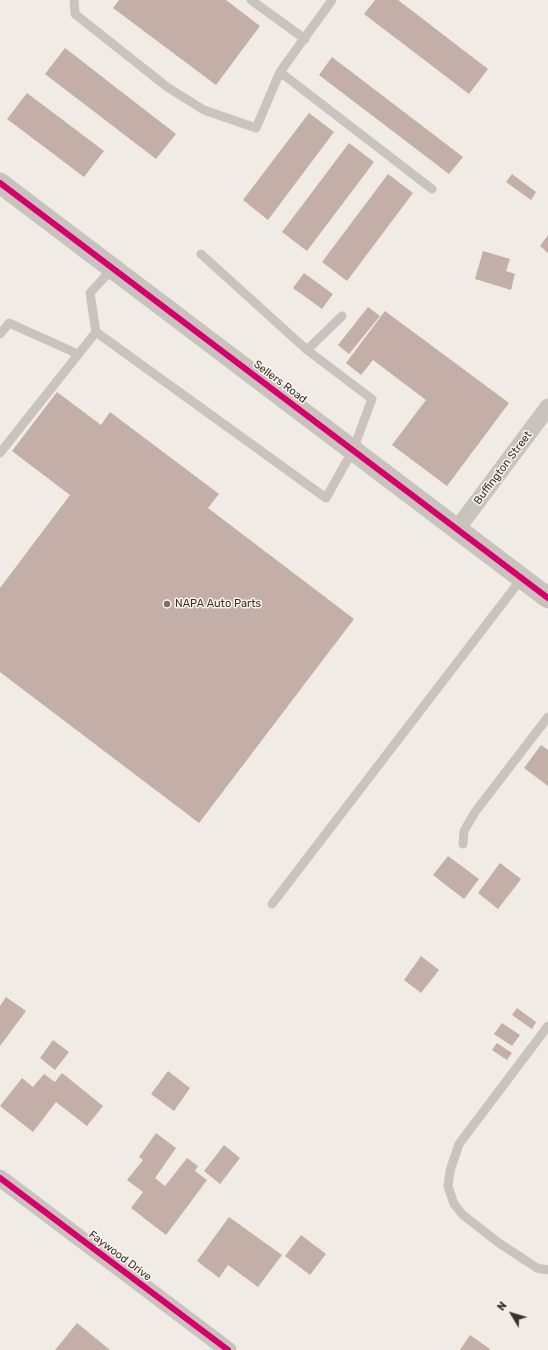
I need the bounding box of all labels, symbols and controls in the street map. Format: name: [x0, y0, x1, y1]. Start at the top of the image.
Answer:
street label: Sellers Road: [251, 358, 309, 406]
street label: Buffington Street: [471, 429, 535, 507]
place label: NAPA Auto Parts: [175, 597, 261, 611]
marker: NAPA Auto Parts: [162, 599, 172, 609]
street label: Faywood Drive: [86, 1228, 154, 1284]
north arrow: [492, 1294, 532, 1334]
text: N: [495, 1299, 510, 1313]

